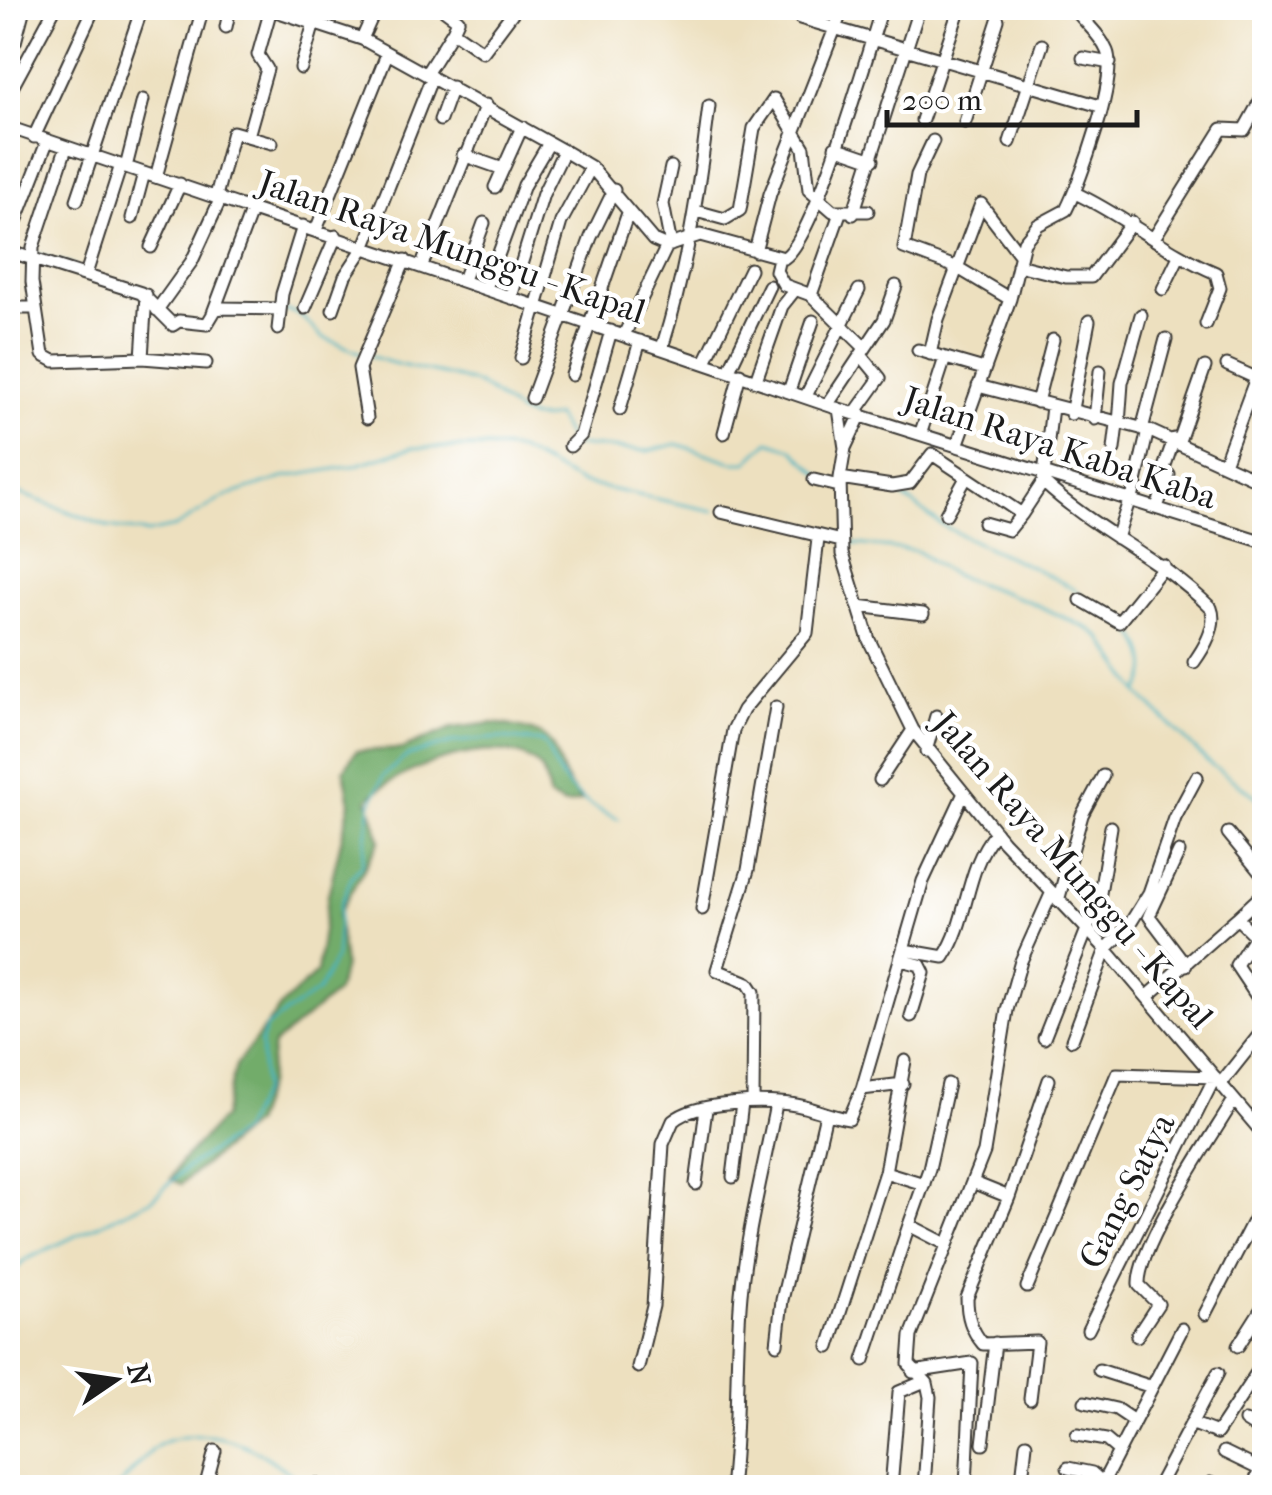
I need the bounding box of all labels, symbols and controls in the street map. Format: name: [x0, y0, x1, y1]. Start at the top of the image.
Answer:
scale bar: [887, 65, 1137, 127]
text: 200 m: [902, 83, 982, 118]
street label: Jalan Raya Munggu - Kapal: [250, 161, 651, 333]
street label: Jalan Raya Kaba Kaba: [896, 377, 1222, 518]
street label: Jalan Raya Munggu - Kapal: [922, 701, 1222, 1037]
street label: Gang Satya: [1070, 1106, 1184, 1275]
north arrow: [65, 1330, 165, 1430]
text: N: [120, 1360, 158, 1389]

